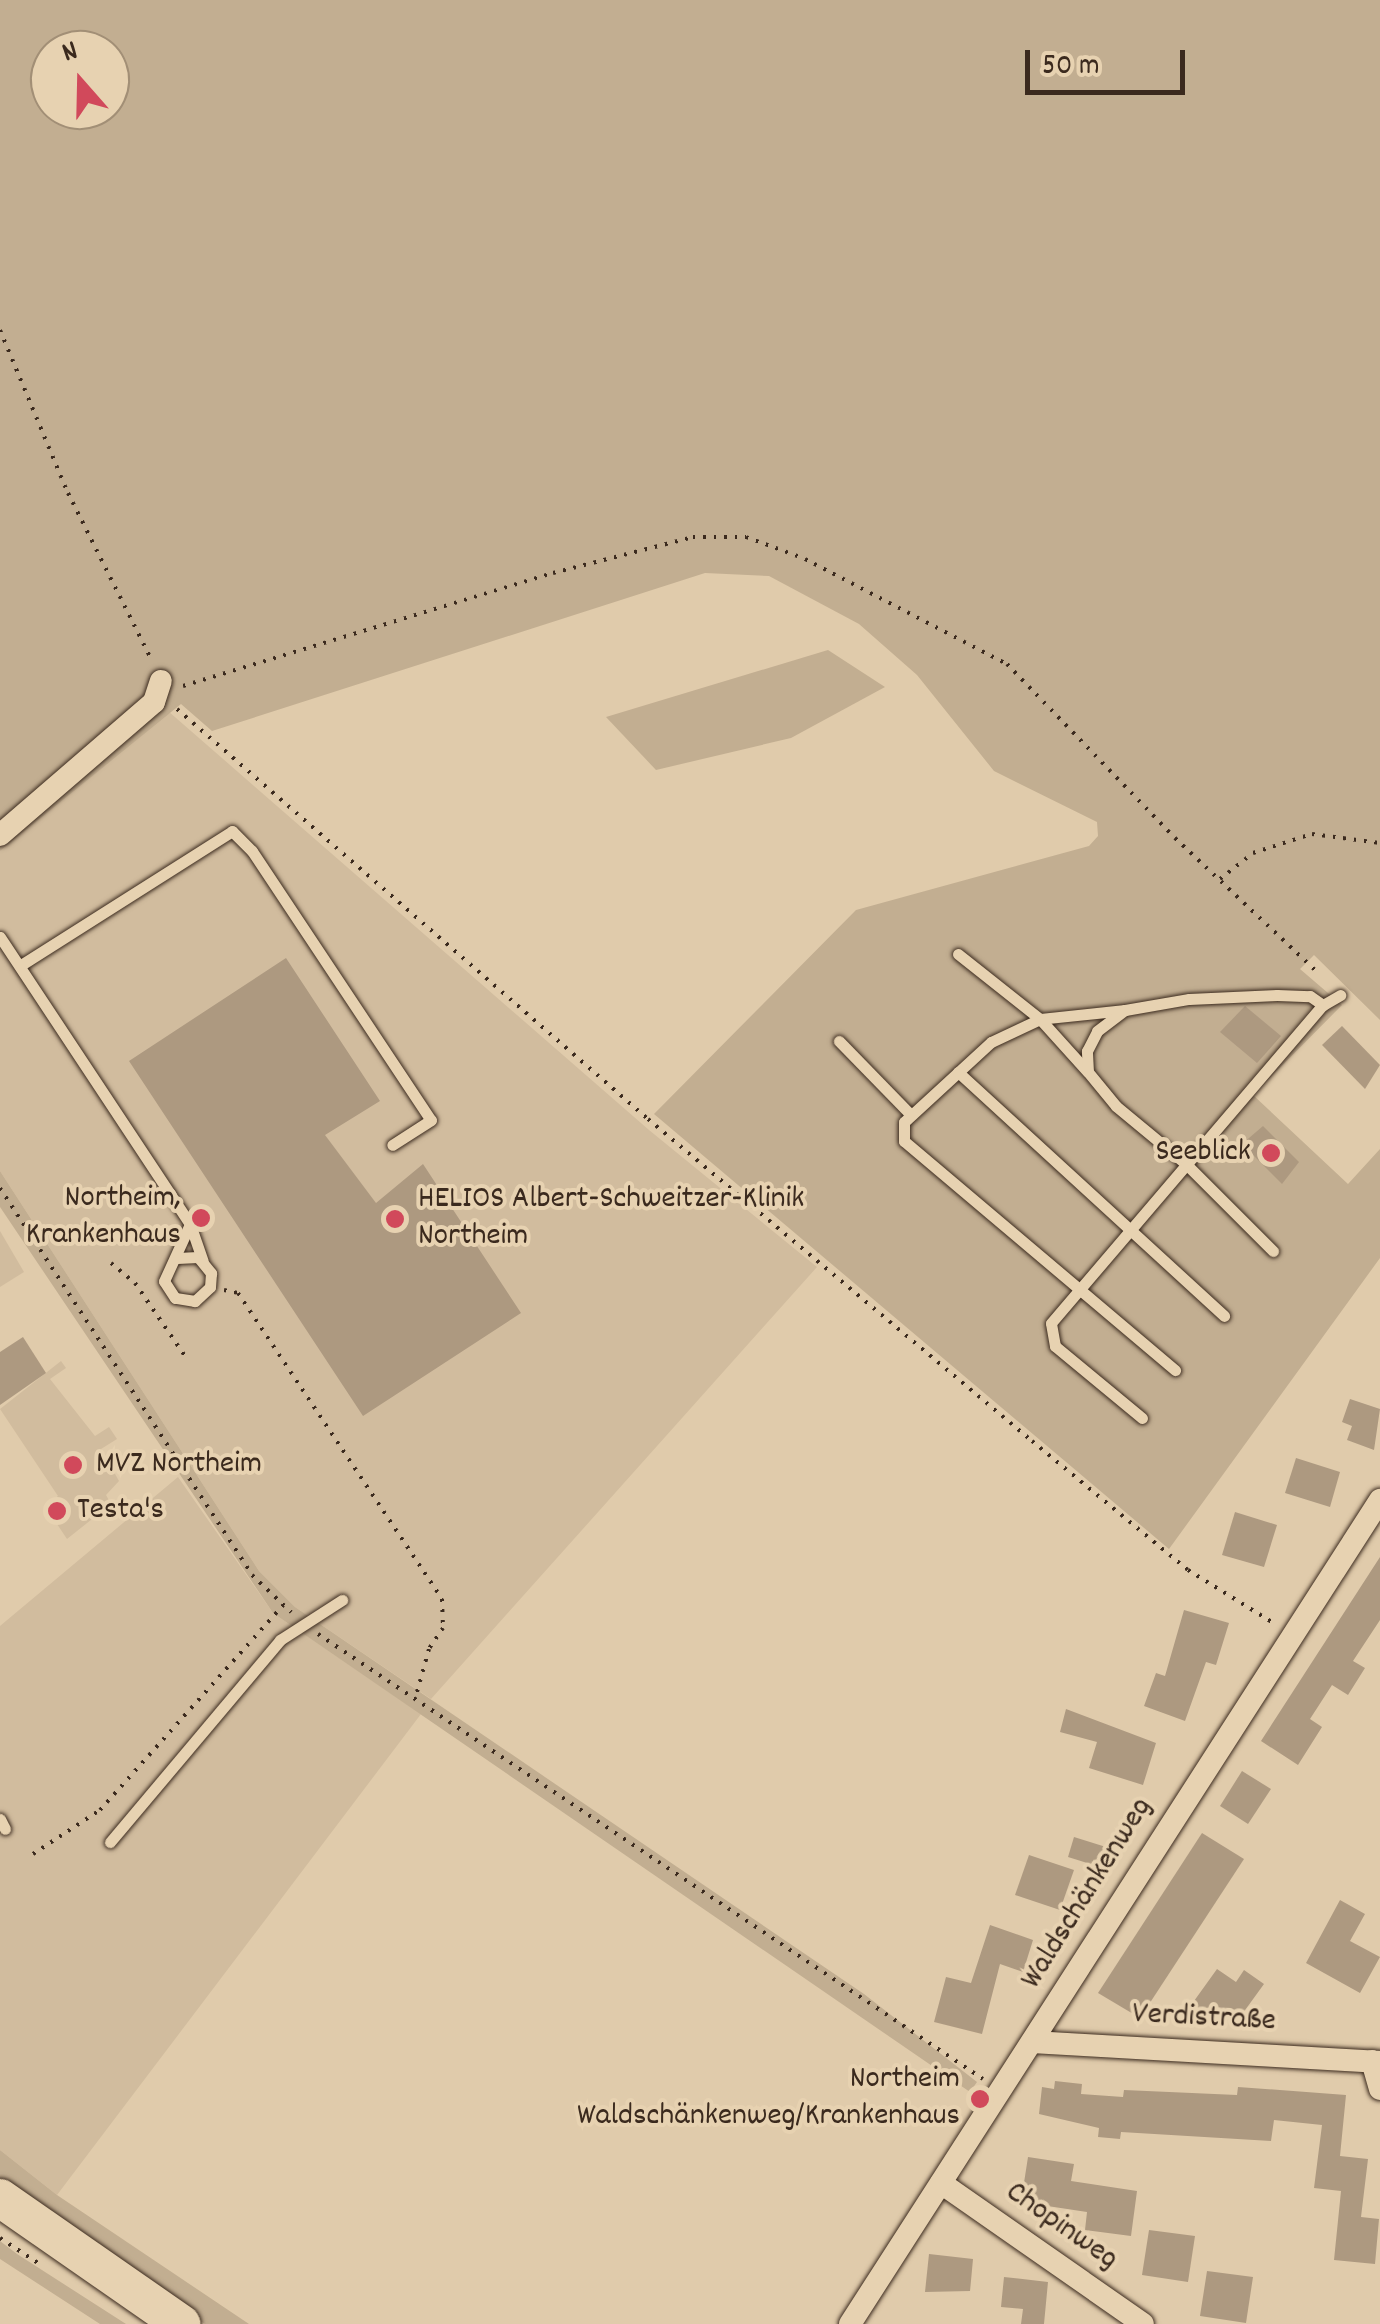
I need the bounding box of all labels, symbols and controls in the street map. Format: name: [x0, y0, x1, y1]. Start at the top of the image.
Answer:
north arrow: [30, 30, 130, 130]
scale bar: [1030, 30, 1190, 92]
text: N: [57, 33, 84, 75]
text: 50 m: [1042, 46, 1100, 89]
place label: Seeblick: [1155, 1134, 1251, 1172]
marker: Seeblick: [1260, 1142, 1282, 1164]
place label: Northeim, Krankenhaus: [26, 1181, 181, 1256]
place label: HELIOS Albert-Schweitzer-Klinik Northeim: [418, 1182, 804, 1257]
marker: HELIOS Albert-Schweitzer-Klinik Northeim: [382, 1206, 408, 1232]
marker: Northeim, Krankenhaus: [190, 1207, 212, 1229]
place label: MVZ Northeim: [96, 1446, 262, 1484]
marker: MVZ Northeim: [60, 1452, 86, 1478]
place label: Testa's: [77, 1492, 164, 1530]
marker: Testa's: [46, 1500, 68, 1522]
street label: Waldschänkenweg: [1014, 1791, 1162, 1997]
street label: Verdistraße: [1131, 1996, 1277, 2042]
place label: Northeim Waldschänkenweg/Krankenhaus: [577, 2062, 960, 2137]
marker: Northeim Waldschänkenweg/Krankenhaus: [969, 2088, 991, 2110]
street label: Chopinweg: [997, 2174, 1125, 2280]

